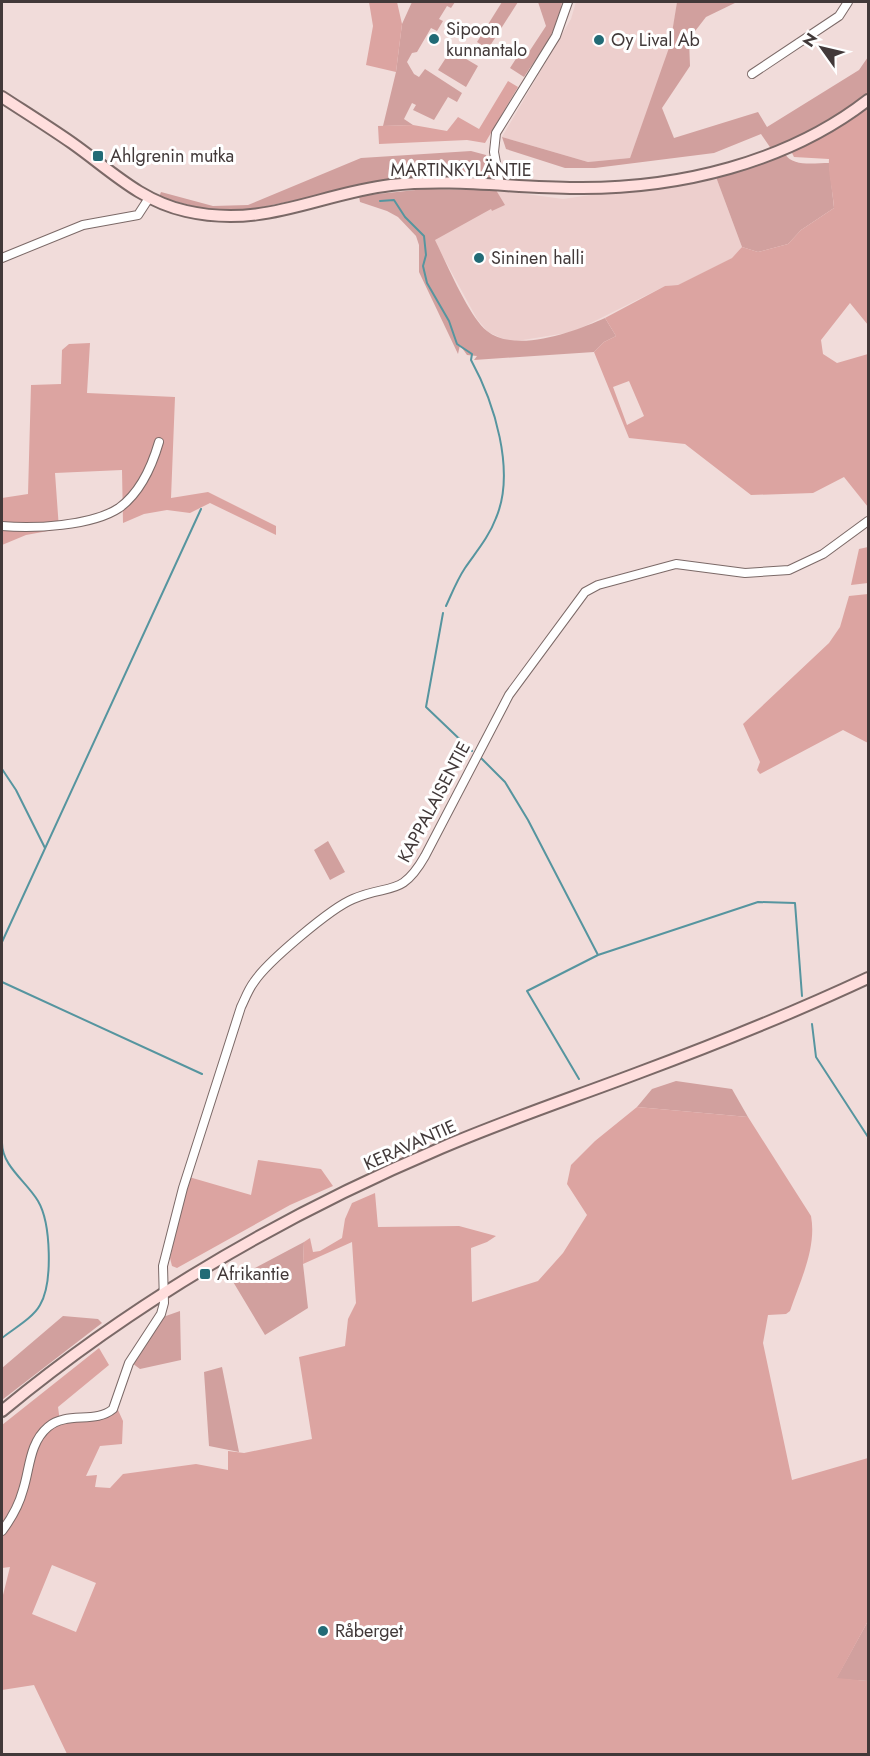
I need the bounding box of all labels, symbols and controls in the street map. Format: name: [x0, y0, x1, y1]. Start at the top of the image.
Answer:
place label: Sipoon kunnantalo: [446, 16, 527, 63]
north arrow: [792, 18, 852, 78]
place label: Oy Lival Ab: [611, 27, 700, 53]
text: N: [797, 28, 823, 52]
marker: Sipoon kunnantalo: [427, 32, 441, 46]
marker: Oy Lival Ab: [592, 33, 606, 47]
place label: Ahlgrenin mutka: [110, 143, 234, 169]
marker: Ahlgrenin mutka: [91, 149, 105, 163]
street label: MARTINKYLÄNTIE: [390, 157, 532, 183]
place label: Sininen halli: [491, 245, 584, 271]
marker: Sininen halli: [472, 251, 486, 265]
street label: KAPPALAISENTIE: [391, 737, 477, 867]
street label: KERAVANTIE: [360, 1113, 460, 1177]
place label: Afrikantie: [217, 1261, 289, 1287]
marker: Afrikantie: [198, 1267, 212, 1281]
place label: Råberget: [335, 1618, 404, 1644]
marker: Råberget: [316, 1624, 330, 1638]

